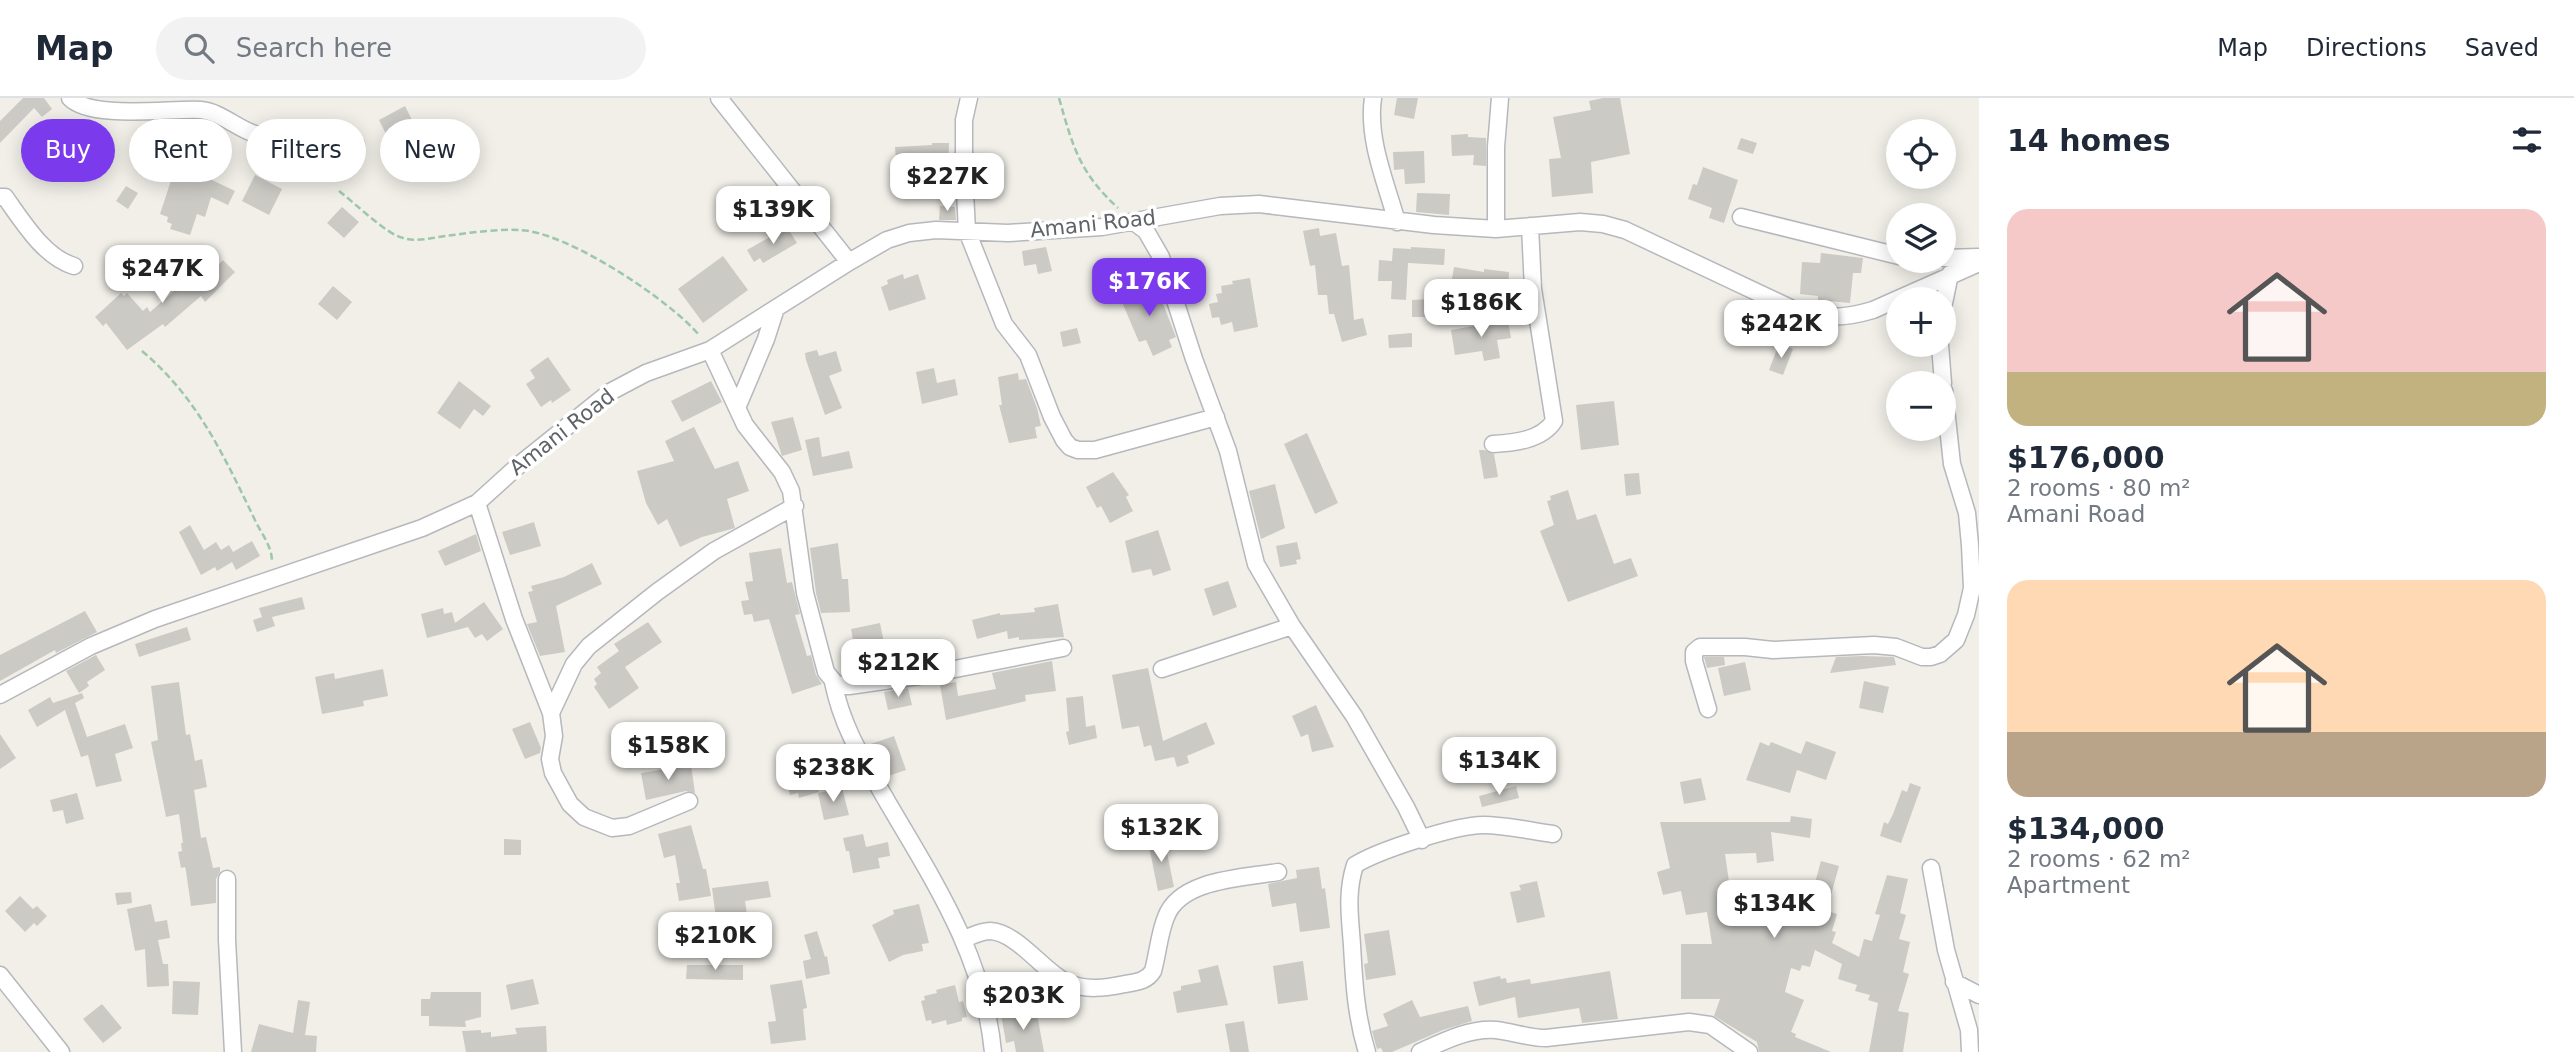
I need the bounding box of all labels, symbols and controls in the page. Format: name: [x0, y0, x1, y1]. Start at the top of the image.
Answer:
search box: [156, 17, 646, 80]
text: Map: [35, 29, 114, 68]
icon: search: [180, 29, 218, 67]
text: Search here: [236, 33, 392, 63]
text: Map: [2217, 34, 2268, 62]
text: Directions: [2306, 34, 2427, 62]
text: Saved: [2465, 34, 2539, 62]
chip: Buy: [21, 119, 115, 182]
chip: Rent: [129, 119, 232, 182]
chip: Filters: [246, 119, 366, 182]
chip: New: [380, 119, 480, 182]
map controls: [1886, 119, 1956, 441]
button: locate: [1886, 119, 1956, 189]
icon: filters: [2508, 121, 2546, 159]
text: 14 homes: [2007, 123, 2171, 158]
pin: $227K: [898, 153, 996, 213]
text: $227K: [906, 163, 988, 189]
pin: $139K: [724, 186, 822, 246]
text: $139K: [732, 196, 814, 222]
button: layers: [1886, 203, 1956, 273]
street label: Amani Road: [1029, 205, 1157, 243]
pin: $247K: [113, 246, 211, 305]
icon: home: [2214, 254, 2340, 380]
text: $247K: [121, 255, 203, 281]
pin: $176K: [1100, 258, 1198, 318]
text: $176K: [1108, 268, 1190, 294]
pin: $186K: [1432, 280, 1530, 339]
button: +: [1886, 287, 1956, 357]
text: $186K: [1440, 289, 1522, 315]
pin: $242K: [1732, 300, 1830, 360]
text: $242K: [1740, 310, 1822, 336]
button: −: [1886, 371, 1956, 441]
street label: Amani Road: [505, 384, 619, 480]
text: $176,000: [2007, 440, 2165, 475]
text: 2 rooms · 80 m²: [2007, 475, 2191, 501]
text: Amani Road: [2007, 501, 2145, 527]
icon: home: [2214, 625, 2340, 751]
pin: $212K: [849, 640, 947, 699]
text: $212K: [857, 649, 939, 675]
pin: $158K: [619, 722, 717, 782]
text: $158K: [627, 732, 709, 758]
pin: $134K: [1450, 738, 1548, 797]
pin: $238K: [784, 744, 882, 804]
text: $134K: [1458, 747, 1540, 773]
text: $238K: [792, 754, 874, 780]
pin: $132K: [1112, 804, 1210, 864]
text: $134,000: [2007, 811, 2165, 846]
text: $132K: [1120, 814, 1202, 840]
text: 2 rooms · 62 m²: [2007, 846, 2191, 872]
text: Apartment: [2007, 872, 2130, 898]
pin: $134K: [1725, 880, 1823, 940]
text: $134K: [1733, 890, 1815, 916]
pin: $210K: [666, 912, 764, 972]
text: $210K: [674, 922, 756, 948]
pin: $203K: [974, 972, 1072, 1032]
text: $203K: [982, 982, 1064, 1008]

